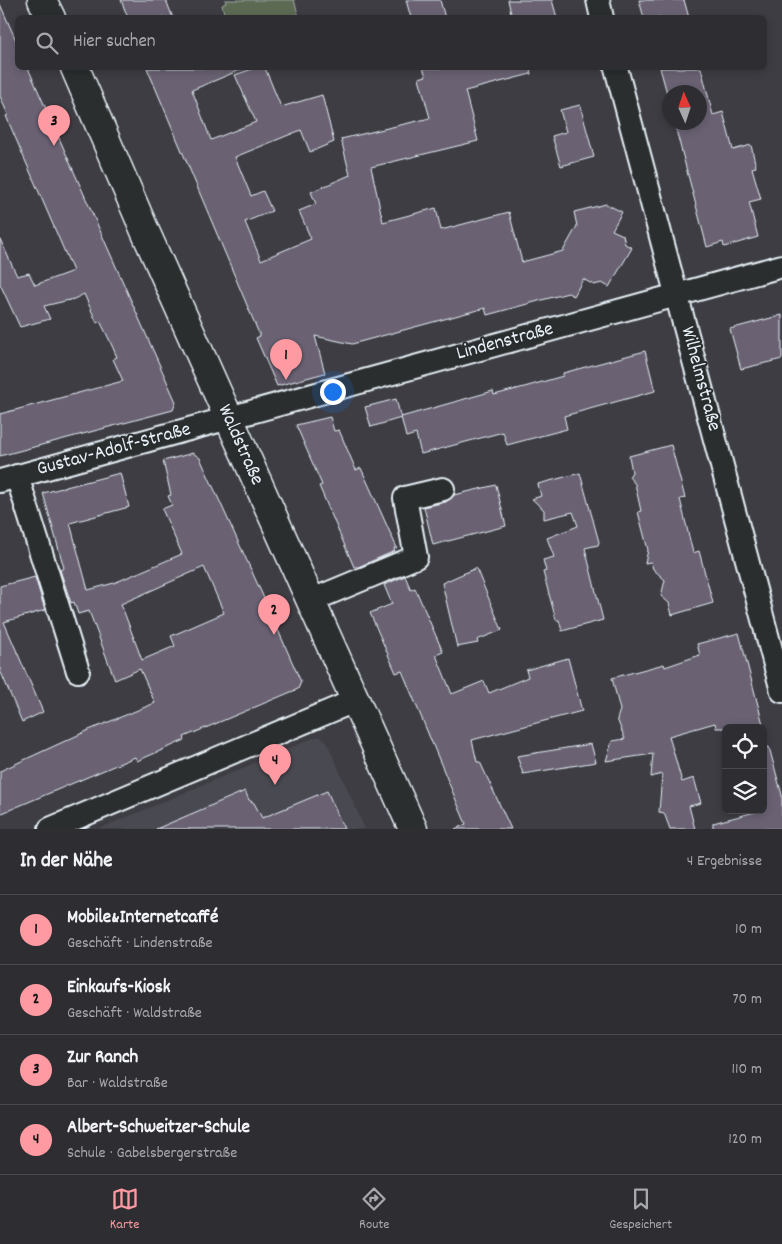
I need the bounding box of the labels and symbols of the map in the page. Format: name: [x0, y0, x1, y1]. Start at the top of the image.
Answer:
north arrow: [662, 85, 707, 130]
pin: 3: [38, 105, 70, 146]
street label: Lindenstraße: [453, 316, 557, 368]
street label: Wilhelmstraße: [673, 324, 727, 435]
pin: 1: [270, 339, 302, 380]
your location: [320, 379, 346, 405]
street label: Waldstraße: [210, 400, 270, 490]
street label: Gustav-Adolf-Straße: [34, 416, 194, 484]
pin: 2: [258, 594, 290, 635]
pin: 4: [259, 744, 291, 785]

